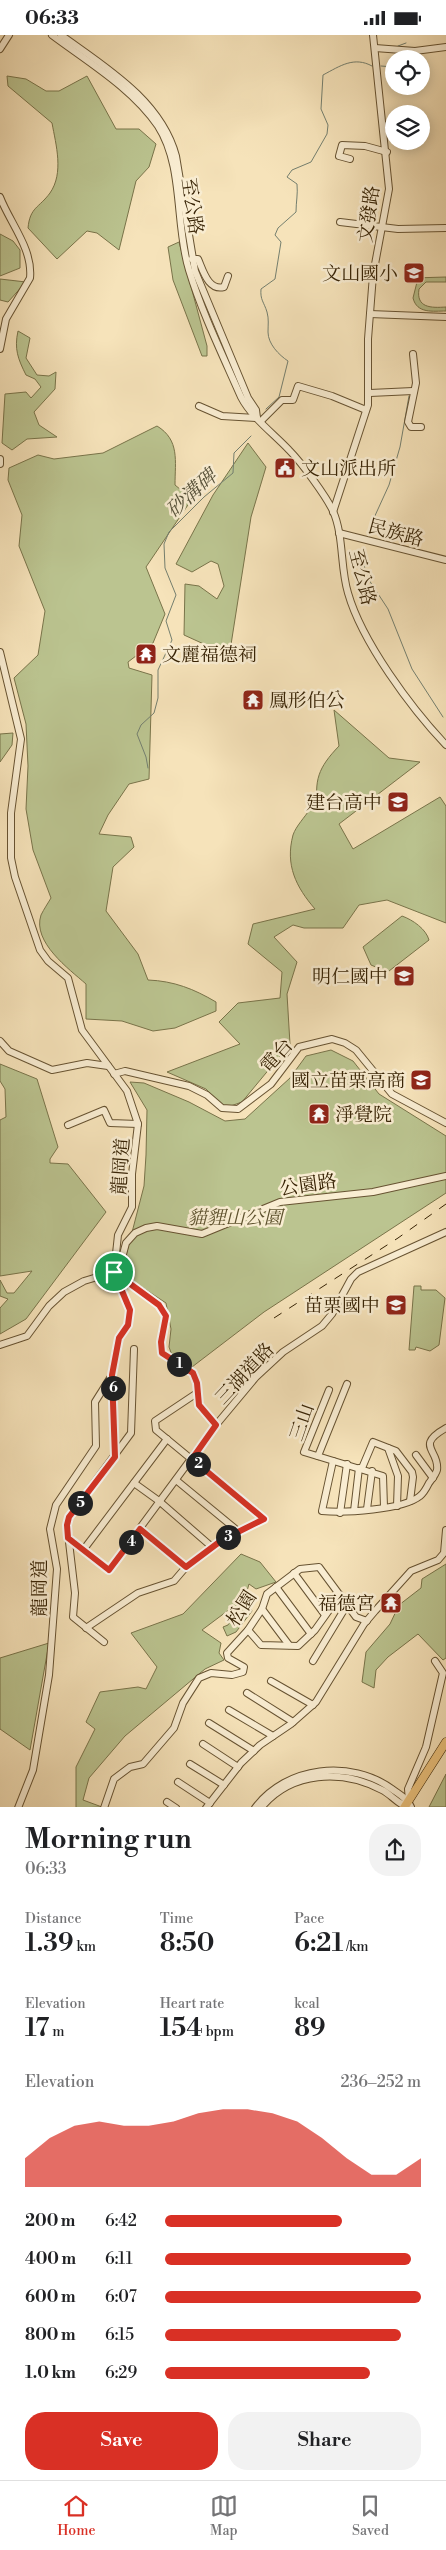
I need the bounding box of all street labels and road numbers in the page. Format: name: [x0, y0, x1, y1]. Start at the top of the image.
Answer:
street label: 至公路: [176, 176, 208, 236]
street label: 文發路: [353, 184, 385, 244]
street label: 民族路: [365, 514, 426, 552]
street label: 至公路: [343, 547, 381, 608]
street label: 電台: [255, 1034, 298, 1078]
street label: 龍岡道: [107, 1137, 135, 1195]
street label: 公園路: [278, 1169, 338, 1201]
street label: 三湖道路: [210, 1338, 279, 1410]
street label: 三山: [284, 1400, 319, 1444]
street label: 龍岡道: [28, 1559, 52, 1617]
street label: 松園: [221, 1586, 262, 1631]

